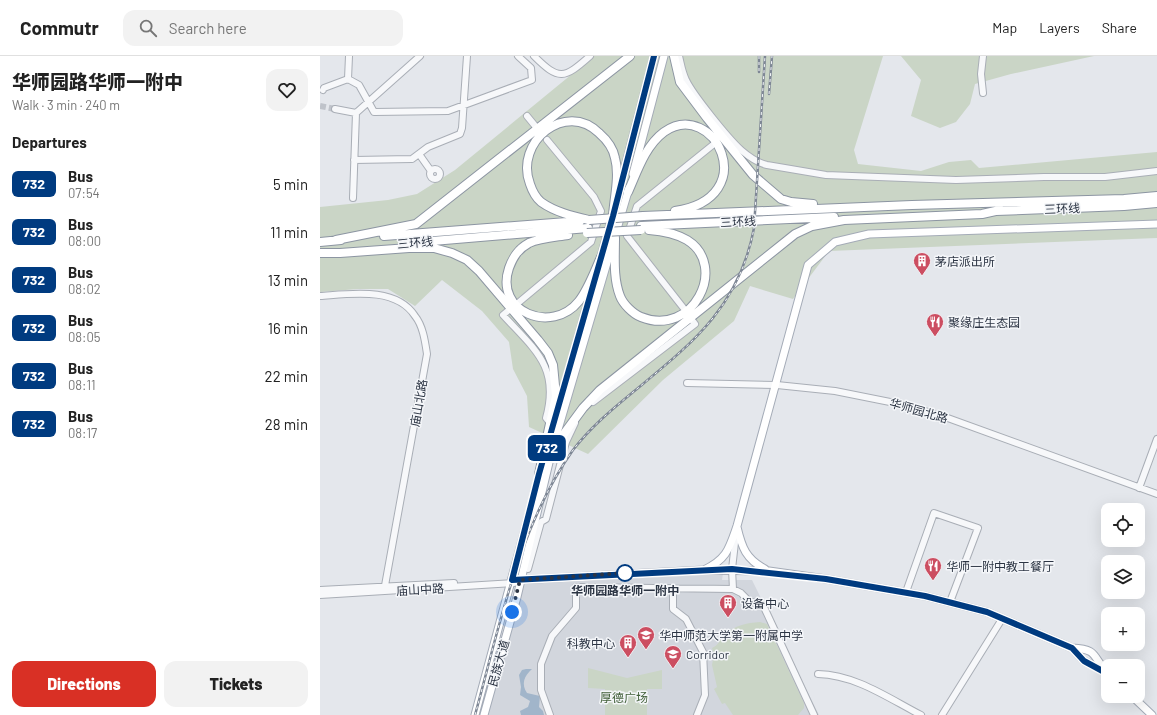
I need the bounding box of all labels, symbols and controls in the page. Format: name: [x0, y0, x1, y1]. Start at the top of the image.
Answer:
search box: [123, 10, 403, 46]
text: Commutr: [20, 16, 99, 39]
icon: search: [137, 17, 159, 39]
text: Search here: [169, 19, 247, 37]
text: Map: [992, 19, 1017, 36]
text: Layers: [1039, 19, 1080, 36]
text: Share: [1102, 19, 1137, 36]
button: heart: [266, 69, 308, 111]
text: 华师园路华师一附中: [12, 70, 183, 93]
text: Walk · 3 min · 240 m: [12, 97, 120, 113]
text: Departures: [12, 133, 87, 151]
text: Bus: [68, 167, 93, 185]
text: 732: [23, 175, 45, 192]
text: 5 min: [273, 175, 308, 193]
text: 07:54: [68, 185, 100, 201]
street label: 三环线: [1044, 200, 1080, 216]
street label: 三环线: [720, 213, 756, 229]
text: Bus: [68, 215, 93, 233]
text: 732: [23, 223, 45, 240]
text: 11 min: [270, 223, 308, 241]
text: 08:00: [68, 233, 101, 249]
street label: 三环线: [396, 233, 434, 251]
building icon: 茅店派出所: [912, 251, 932, 276]
place label: 茅店派出所: [935, 254, 995, 268]
text: Bus: [68, 263, 93, 281]
text: 732: [23, 271, 45, 288]
text: 13 min: [268, 271, 308, 289]
text: 08:02: [68, 281, 101, 297]
text: Bus: [68, 311, 93, 329]
restaurant icon: 聚缘庄生态园: [925, 312, 945, 337]
place label: 聚缘庄生态园: [948, 315, 1020, 329]
text: 732: [23, 319, 45, 336]
text: 16 min: [268, 319, 308, 337]
text: 08:05: [68, 329, 101, 345]
text: Bus: [68, 359, 93, 377]
text: 732: [23, 367, 45, 384]
text: 22 min: [265, 367, 308, 385]
text: 08:11: [68, 377, 96, 393]
street label: 庙山北路: [407, 378, 429, 428]
street label: 华师园北路: [888, 395, 950, 425]
text: Bus: [68, 407, 93, 425]
text: 732: [23, 415, 45, 432]
text: 28 min: [265, 415, 308, 433]
text: 08:17: [68, 425, 97, 441]
line badge: 732: [524, 435, 570, 461]
text: 732: [536, 439, 558, 456]
map controls: [1101, 503, 1145, 703]
button: locate: [1101, 503, 1145, 547]
button: layers: [1101, 555, 1145, 599]
restaurant icon: 华师一附中教工餐厅: [923, 556, 943, 581]
place label: 华师一附中教工餐厅: [946, 559, 1054, 573]
marker: 华师园路华师一附中: [616, 564, 634, 582]
street label: 庙山中路: [396, 581, 444, 597]
place label: 华师园路华师一附中: [571, 583, 679, 597]
building icon: 设备中心: [718, 593, 738, 618]
place label: 设备中心: [741, 596, 789, 610]
your location: [502, 602, 522, 622]
button: +: [1101, 607, 1145, 651]
school or university icon: 华中师范大学第一附属中学: [636, 625, 656, 650]
place label: 华中师范大学第一附属中学: [659, 628, 803, 642]
building icon: 科教中心: [618, 633, 638, 658]
place label: 科教中心: [567, 636, 615, 650]
street label: 民族大道: [485, 638, 511, 688]
school or university icon: Corridor: [663, 644, 683, 669]
place label: Corridor: [686, 647, 730, 661]
button: −: [1101, 659, 1145, 703]
button: Directions: [12, 661, 156, 707]
button: Tickets: [164, 661, 308, 707]
park label: 厚德广场: [600, 690, 648, 704]

